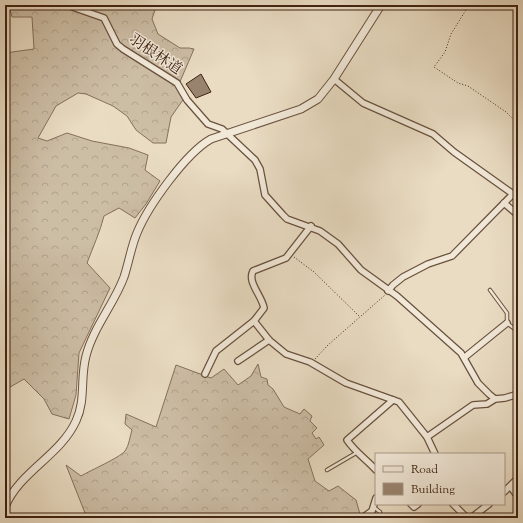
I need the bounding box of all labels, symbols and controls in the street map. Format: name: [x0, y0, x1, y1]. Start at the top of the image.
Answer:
street label: 羽根林道: [124, 30, 186, 80]
legend: [375, 453, 505, 505]
text: Road: [411, 461, 438, 479]
text: Building: [411, 481, 455, 499]

